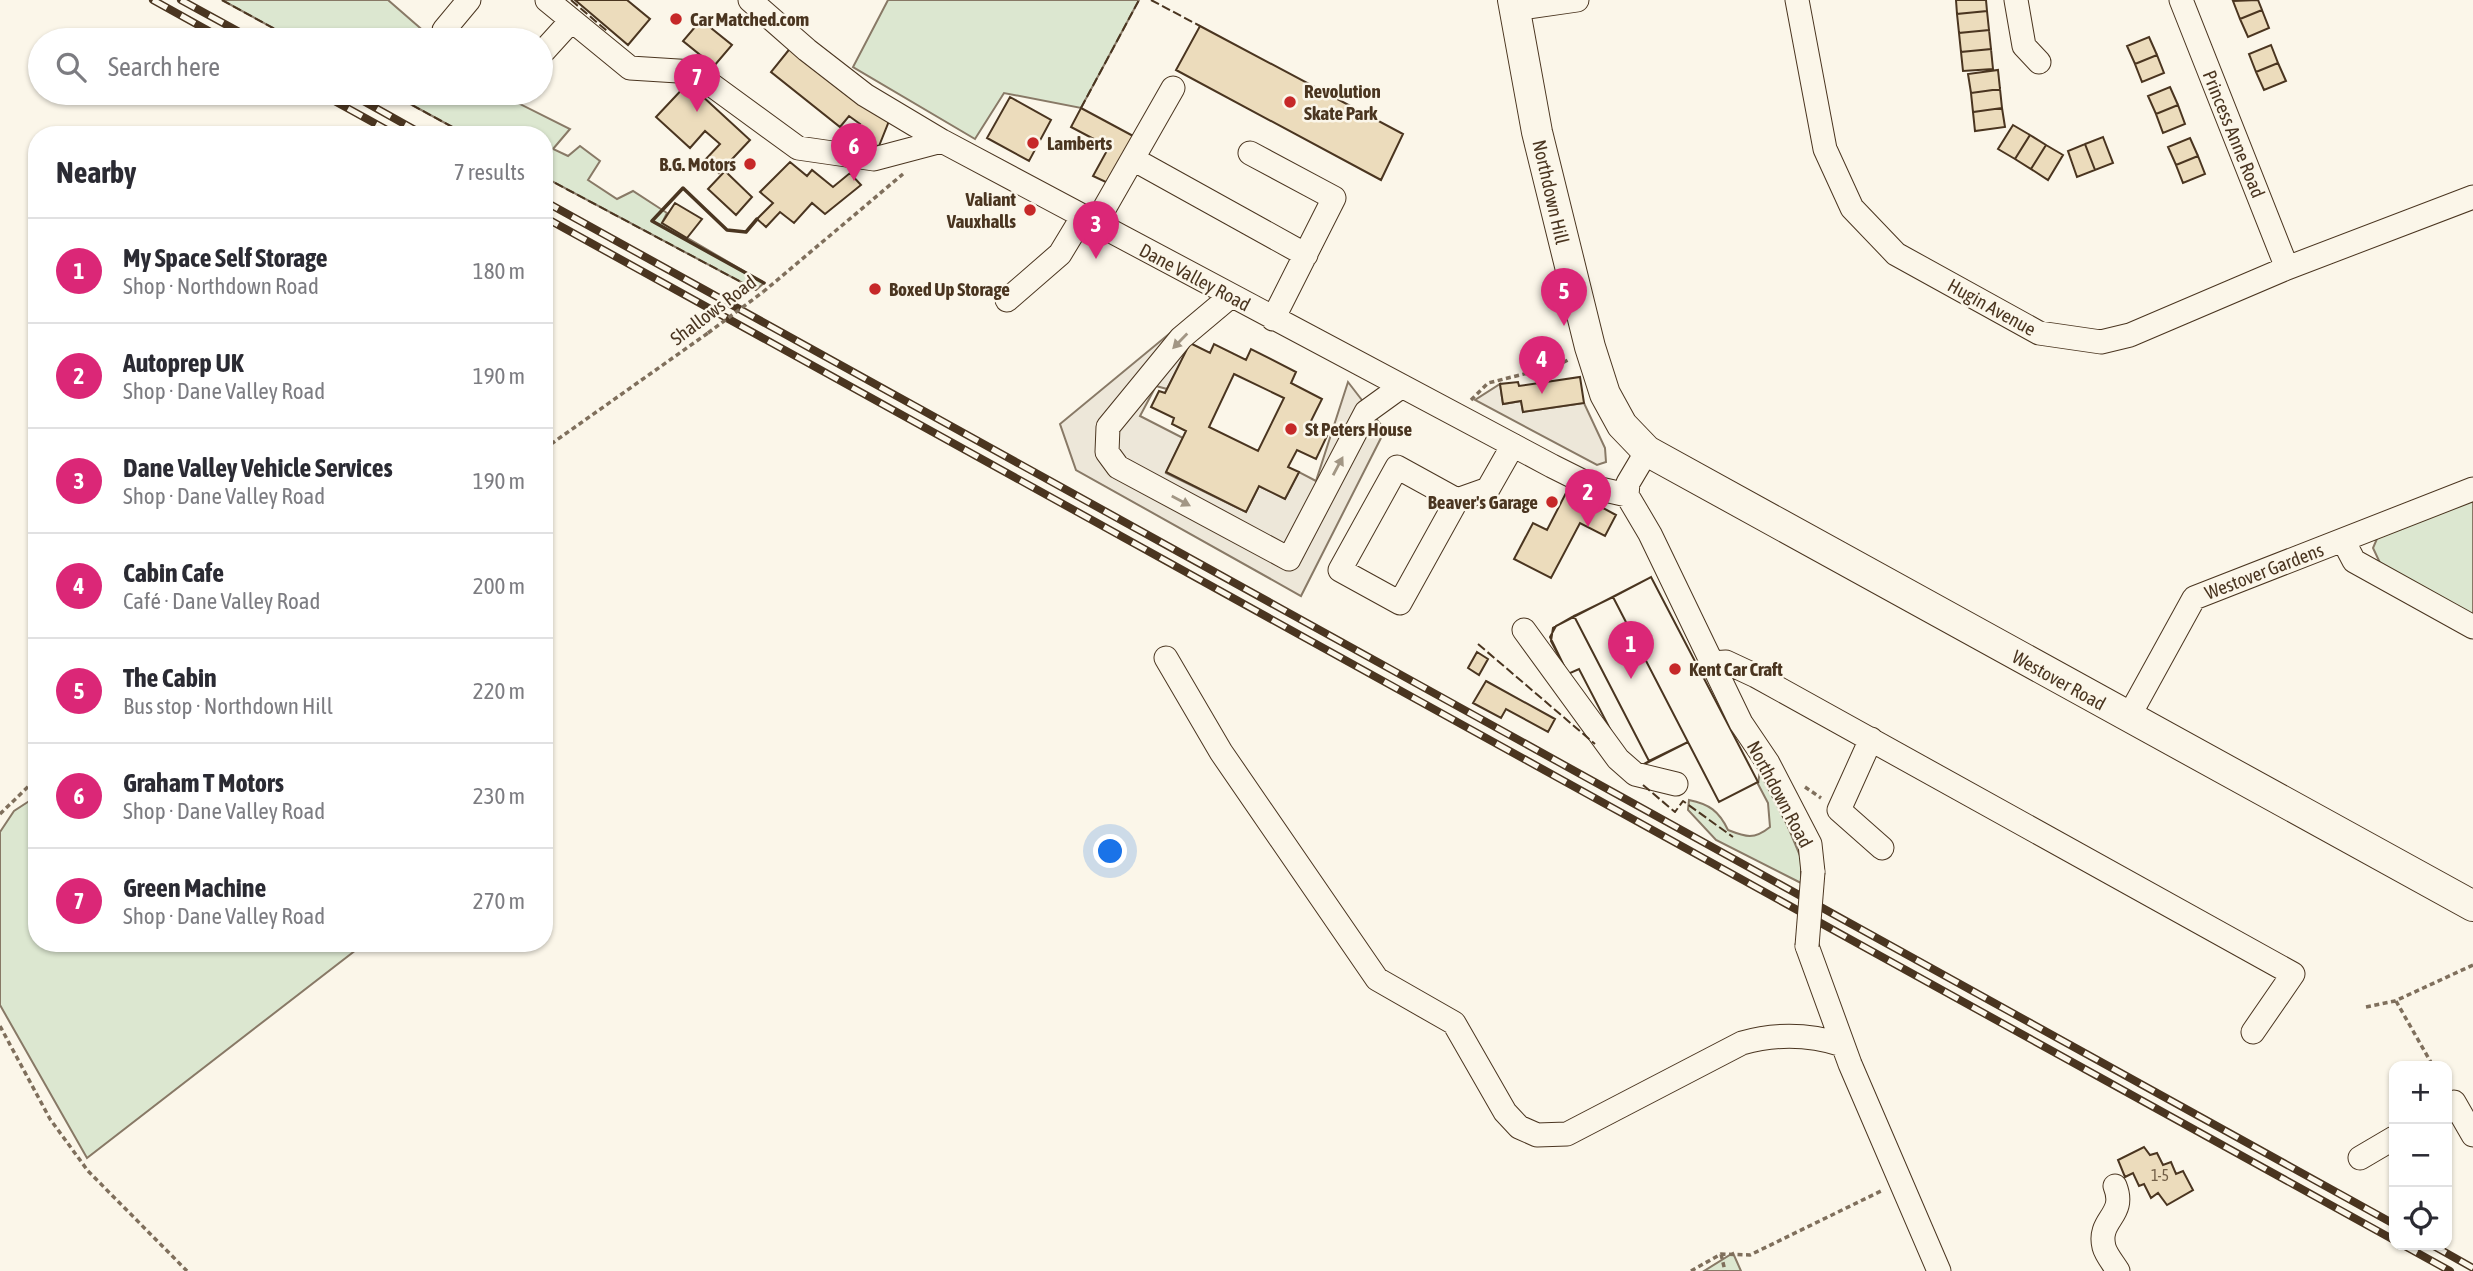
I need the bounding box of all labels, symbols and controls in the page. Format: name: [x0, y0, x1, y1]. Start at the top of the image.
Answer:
place label: Car Matched.com: [690, 8, 809, 30]
marker: Car Matched.com: [668, 11, 684, 27]
search box: [28, 28, 553, 105]
icon: search: [52, 48, 90, 86]
text: Search here: [108, 52, 220, 82]
pin: 7: [674, 54, 720, 112]
street label: Princess Anne Road: [2198, 67, 2270, 201]
place label: Revolution Skate Park: [1304, 80, 1381, 124]
marker: Revolution Skate Park: [1282, 94, 1298, 110]
pin: 6: [831, 123, 877, 181]
place label: Lamberts: [1047, 132, 1112, 154]
marker: Lamberts: [1025, 135, 1041, 151]
street label: Northdown Hill: [1528, 138, 1574, 246]
place label: B.G. Motors: [659, 153, 736, 175]
text: Nearby: [56, 155, 136, 189]
marker: B.G. Motors: [742, 156, 758, 172]
text: 7 results: [454, 159, 525, 185]
place label: Valiant Vauxhalls: [946, 188, 1017, 232]
pin: 3: [1073, 201, 1119, 259]
marker: Valiant Vauxhalls: [1022, 202, 1038, 218]
street label: Dane Valley Road: [1136, 239, 1254, 315]
text: My Space Self Storage: [123, 243, 327, 273]
text: 1: [74, 258, 84, 284]
text: 180 m: [473, 258, 525, 284]
pin: 5: [1541, 268, 1587, 326]
street label: Shallows Road: [666, 271, 760, 349]
text: Shop · Northdown Road: [123, 273, 319, 299]
street label: Hugin Avenue: [1944, 274, 2040, 340]
place label: Boxed Up Storage: [889, 278, 1010, 300]
marker: Boxed Up Storage: [867, 281, 883, 297]
one-way arrow: [1172, 332, 1188, 349]
pin: 4: [1519, 336, 1565, 394]
text: Autoprep UK: [123, 348, 244, 378]
text: 2: [74, 363, 84, 389]
text: 190 m: [473, 363, 525, 389]
text: Shop · Dane Valley Road: [123, 378, 325, 404]
place label: St Peters House: [1305, 418, 1412, 440]
marker: St Peters House: [1283, 421, 1299, 437]
text: Dane Valley Vehicle Services: [123, 453, 393, 483]
one-way arrow: [1332, 456, 1343, 476]
text: 3: [74, 468, 84, 494]
text: 190 m: [473, 468, 525, 494]
pin: 2: [1565, 469, 1611, 527]
text: Shop · Dane Valley Road: [123, 483, 325, 509]
place label: Beaver's Garage: [1428, 491, 1538, 513]
marker: Beaver's Garage: [1544, 494, 1560, 510]
one-way arrow: [1171, 495, 1191, 507]
street label: Westover Gardens: [2202, 538, 2327, 604]
text: Cabin Cafe: [123, 558, 224, 588]
text: 4: [74, 573, 84, 599]
text: 200 m: [473, 573, 525, 599]
text: Café · Dane Valley Road: [123, 588, 320, 614]
pin: 1: [1608, 621, 1654, 679]
street label: Westover Road: [2008, 645, 2110, 715]
place label: Kent Car Craft: [1689, 658, 1783, 680]
marker: Kent Car Craft: [1667, 661, 1683, 677]
text: The Cabin: [123, 663, 217, 693]
text: 5: [74, 678, 84, 704]
text: 220 m: [473, 678, 525, 704]
text: Bus stop · Northdown Hill: [123, 693, 333, 719]
street label: Northdown Road: [1743, 737, 1817, 851]
text: Graham T Motors: [123, 768, 284, 798]
text: 6: [74, 783, 84, 809]
text: 230 m: [473, 783, 525, 809]
text: Shop · Dane Valley Road: [123, 798, 325, 824]
your location: [1093, 834, 1127, 868]
text: Green Machine: [123, 873, 266, 903]
text: 7: [74, 888, 84, 914]
text: 270 m: [473, 888, 525, 914]
text: Shop · Dane Valley Road: [123, 903, 325, 929]
map controls: [2389, 1061, 2452, 1250]
button: +: [2389, 1061, 2452, 1124]
button: −: [2389, 1124, 2452, 1187]
house number: 1-5: [2151, 1166, 2169, 1184]
button: locate: [2389, 1187, 2452, 1250]

